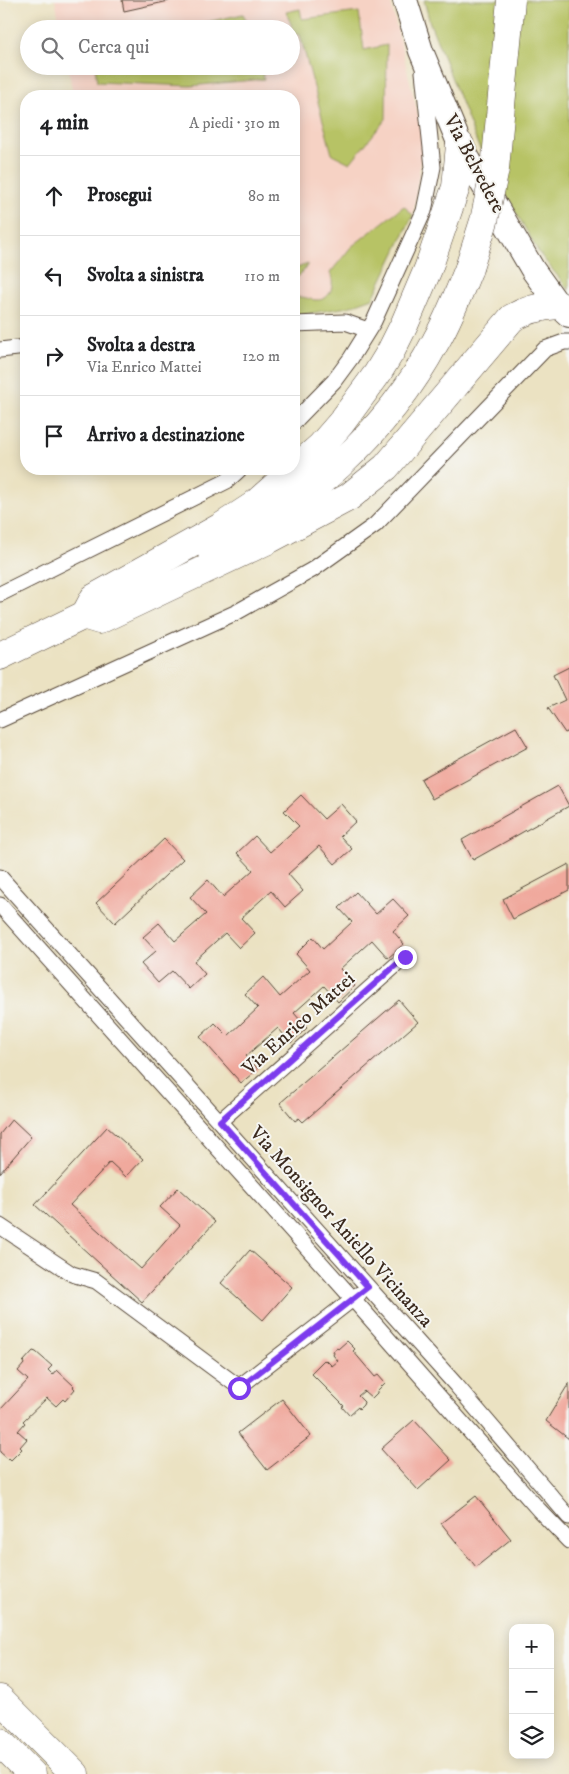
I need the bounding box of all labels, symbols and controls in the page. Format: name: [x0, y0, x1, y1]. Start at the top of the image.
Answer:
search box: [20, 20, 300, 75]
icon: search: [38, 34, 66, 62]
text: Cerca qui: [78, 36, 149, 59]
street label: Via Belvedere: [437, 109, 510, 218]
text: 4 min: [40, 110, 89, 136]
text: A piedi · 310 m: [189, 113, 280, 133]
icon: ahead: [40, 182, 68, 210]
text: Prosegui: [87, 184, 152, 207]
text: 80 m: [248, 186, 280, 206]
icon: left: [40, 262, 68, 290]
text: Svolta a sinistra: [87, 264, 204, 287]
text: 110 m: [244, 266, 280, 286]
text: Svolta a destra: [87, 334, 195, 357]
icon: right: [40, 342, 68, 370]
text: 120 m: [242, 346, 280, 366]
text: Via Enrico Mattei: [87, 357, 202, 377]
icon: arrive: [40, 422, 68, 450]
text: Arrivo a destinazione: [87, 424, 245, 447]
route end: [394, 946, 417, 969]
street label: Via Enrico Mattei: [237, 967, 361, 1082]
street label: Via Monsignor Aniello Vicinanza: [243, 1120, 438, 1333]
route start: [228, 1377, 251, 1400]
map controls: [509, 1624, 554, 1759]
button: +: [509, 1624, 554, 1669]
button: −: [509, 1669, 554, 1714]
button: layers: [509, 1714, 554, 1759]

